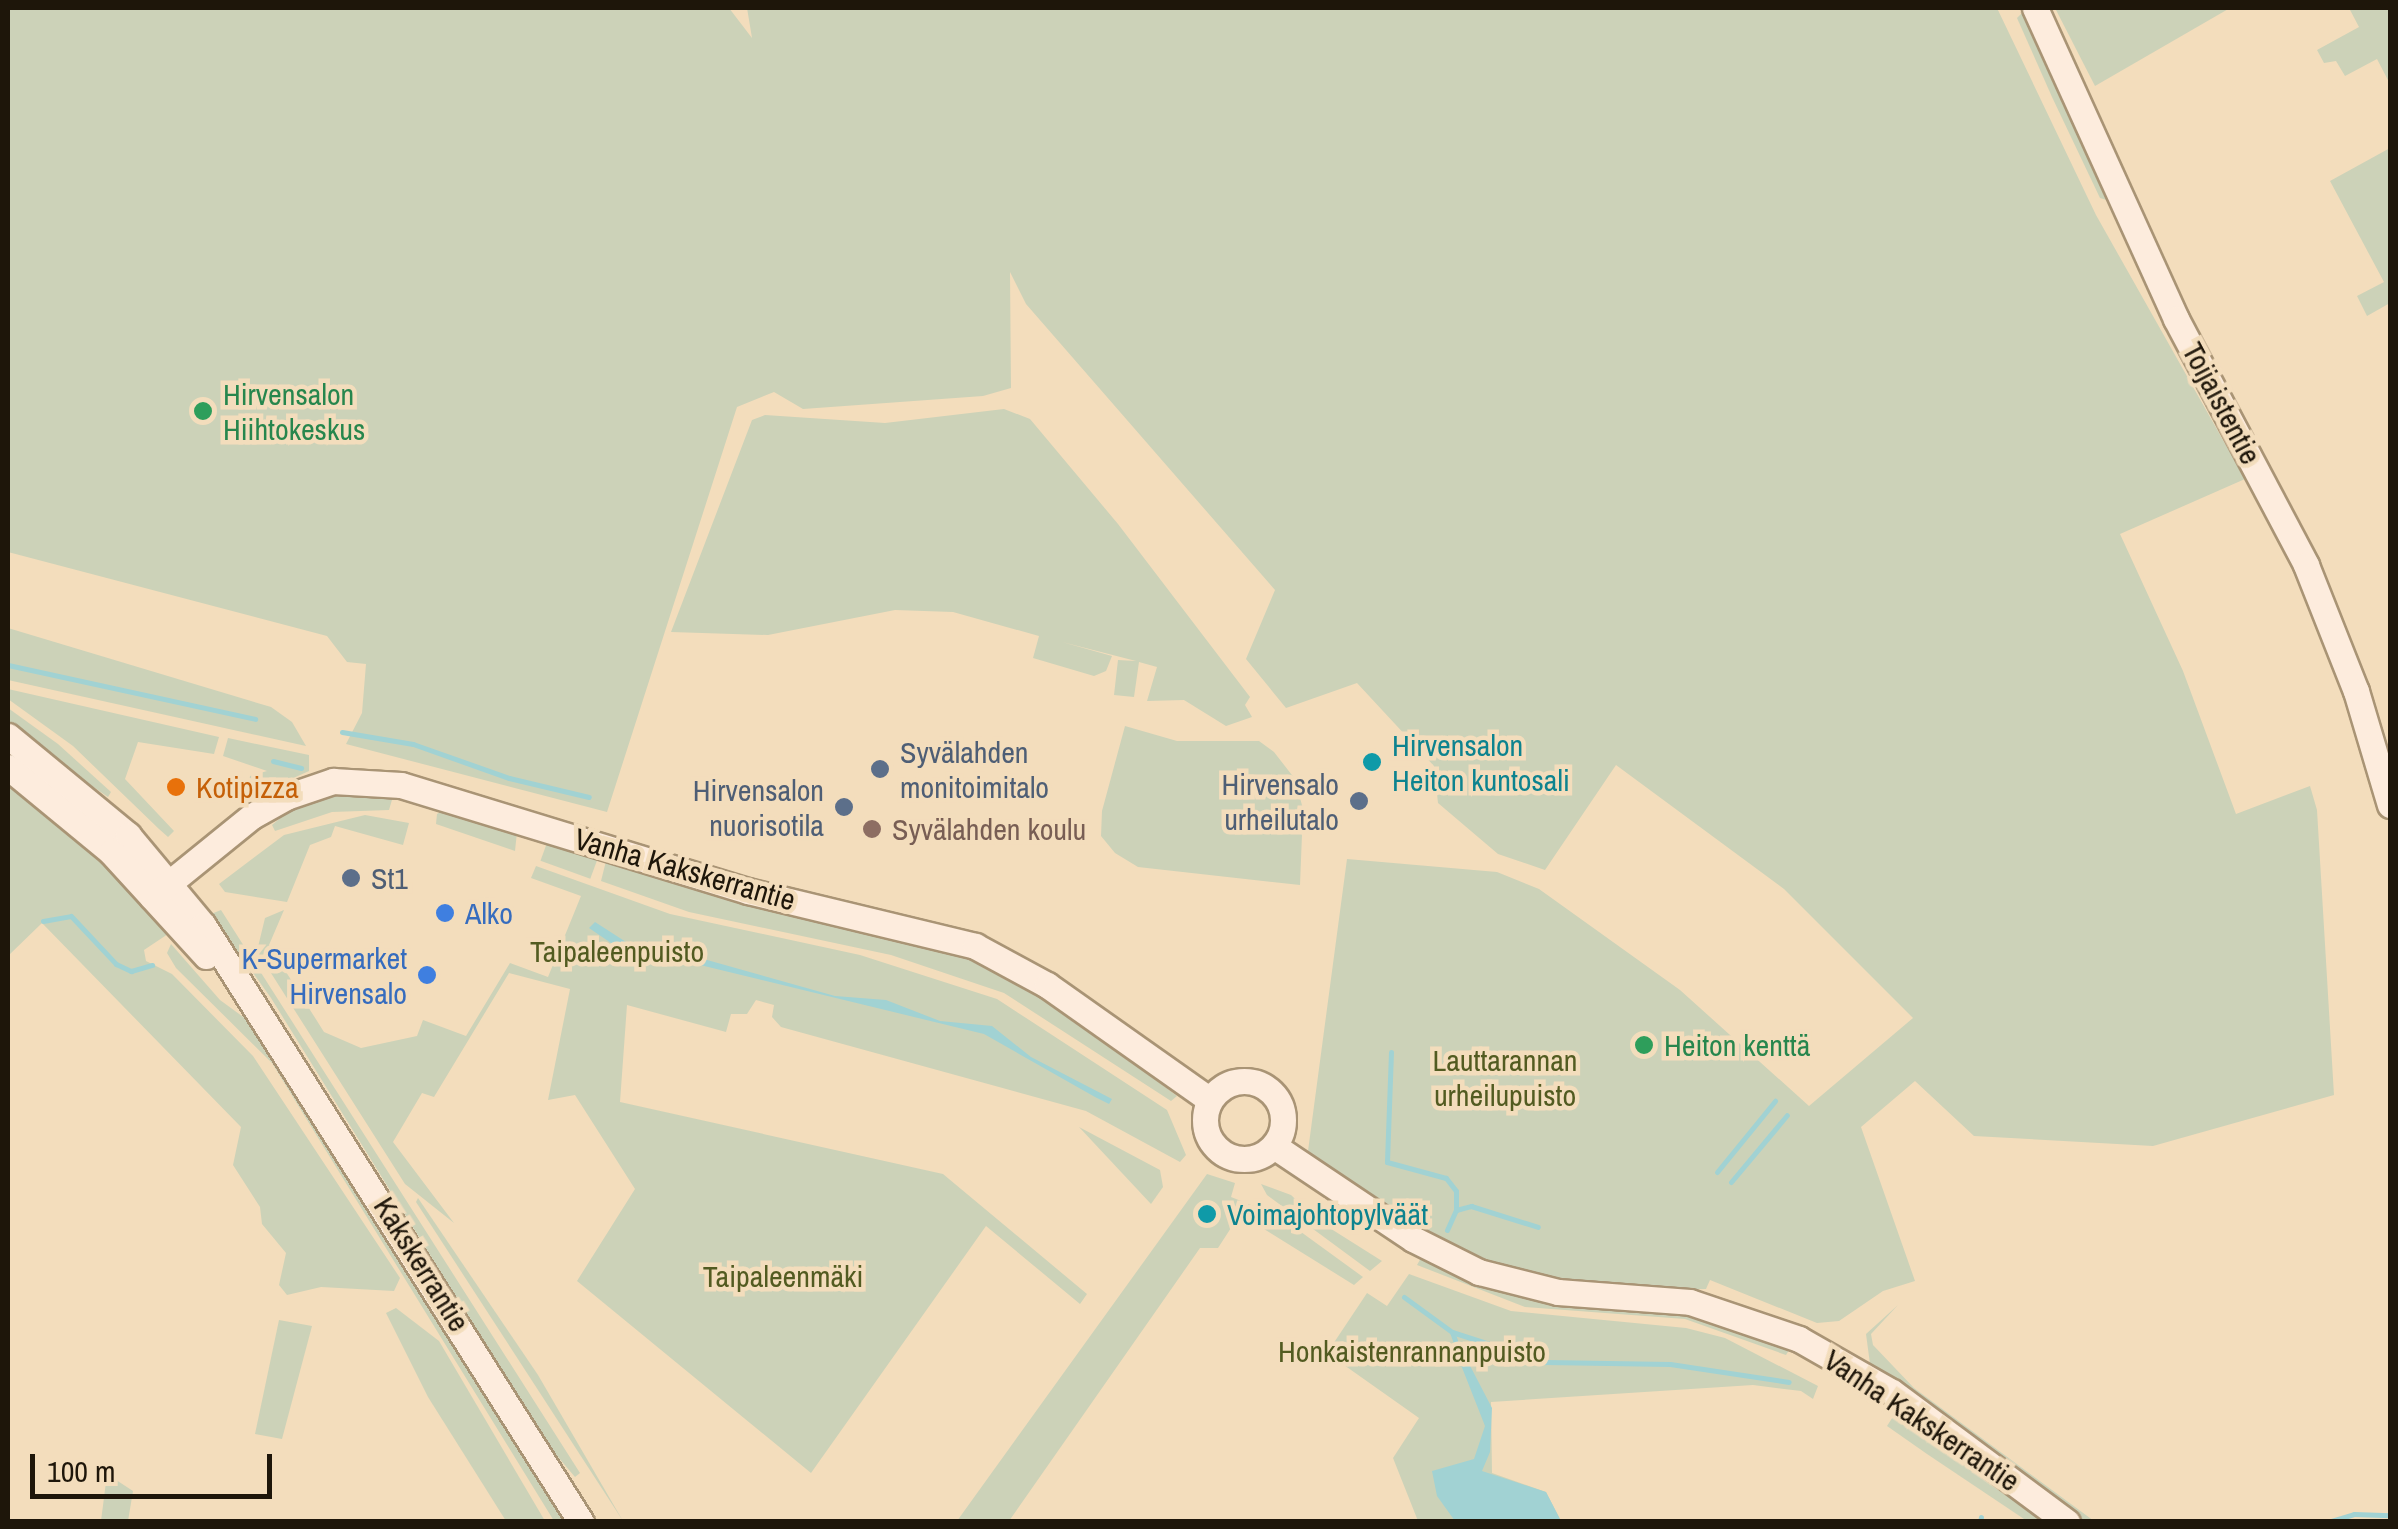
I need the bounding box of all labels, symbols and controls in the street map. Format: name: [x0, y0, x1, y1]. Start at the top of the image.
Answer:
street label: Toijaistentie: [2175, 336, 2269, 470]
place label: Hirvensalon Hiihtokeskus: [223, 376, 365, 446]
marker: Hirvensalon Hiihtokeskus: [192, 400, 214, 422]
place label: Hirvensalon Heiton kuntosali: [1392, 727, 1570, 798]
place label: Syvälahden monitoimitalo: [900, 734, 1049, 804]
marker: Hirvensalon Heiton kuntosali: [1361, 751, 1383, 773]
marker: Syvälahden monitoimitalo: [869, 758, 891, 780]
place label: Hirvensalo urheilutalo: [1221, 766, 1339, 836]
place label: Kotipizza: [196, 769, 299, 805]
place label: Hirvensalon nuorisotila: [693, 772, 824, 842]
marker: Kotipizza: [165, 776, 187, 798]
marker: Hirvensalo urheilutalo: [1348, 790, 1370, 812]
marker: Hirvensalon nuorisotila: [833, 796, 855, 818]
place label: Syvälahden koulu: [892, 811, 1086, 847]
marker: Syvälahden koulu: [861, 818, 883, 840]
street label: Vanha Kakskerrantie: [570, 820, 800, 918]
place label: St1: [371, 860, 408, 896]
marker: St1: [340, 867, 362, 889]
place label: Alko: [465, 895, 513, 931]
marker: Alko: [434, 902, 456, 924]
park label: Taipaleenpuisto: [530, 933, 704, 969]
place label: K-Supermarket Hirvensalo: [242, 940, 407, 1010]
marker: K-Supermarket Hirvensalo: [416, 964, 438, 986]
place label: Heiton kenttä: [1664, 1027, 1810, 1063]
marker: Heiton kenttä: [1633, 1034, 1655, 1056]
park label: Lauttarannan urheilupuisto: [1433, 1042, 1577, 1112]
street label: Kakskerrantie: [367, 1190, 477, 1338]
place label: Voimajohtopylväät: [1227, 1196, 1428, 1232]
marker: Voimajohtopylväät: [1196, 1203, 1218, 1225]
park label: Taipaleenmäki: [703, 1258, 863, 1294]
park label: Honkaistenrannanpuisto: [1278, 1333, 1546, 1369]
street label: Vanha Kakskerrantie: [1817, 1341, 2027, 1499]
scale bar: [35, 1434, 278, 1496]
text: 100 m: [47, 1451, 115, 1491]

